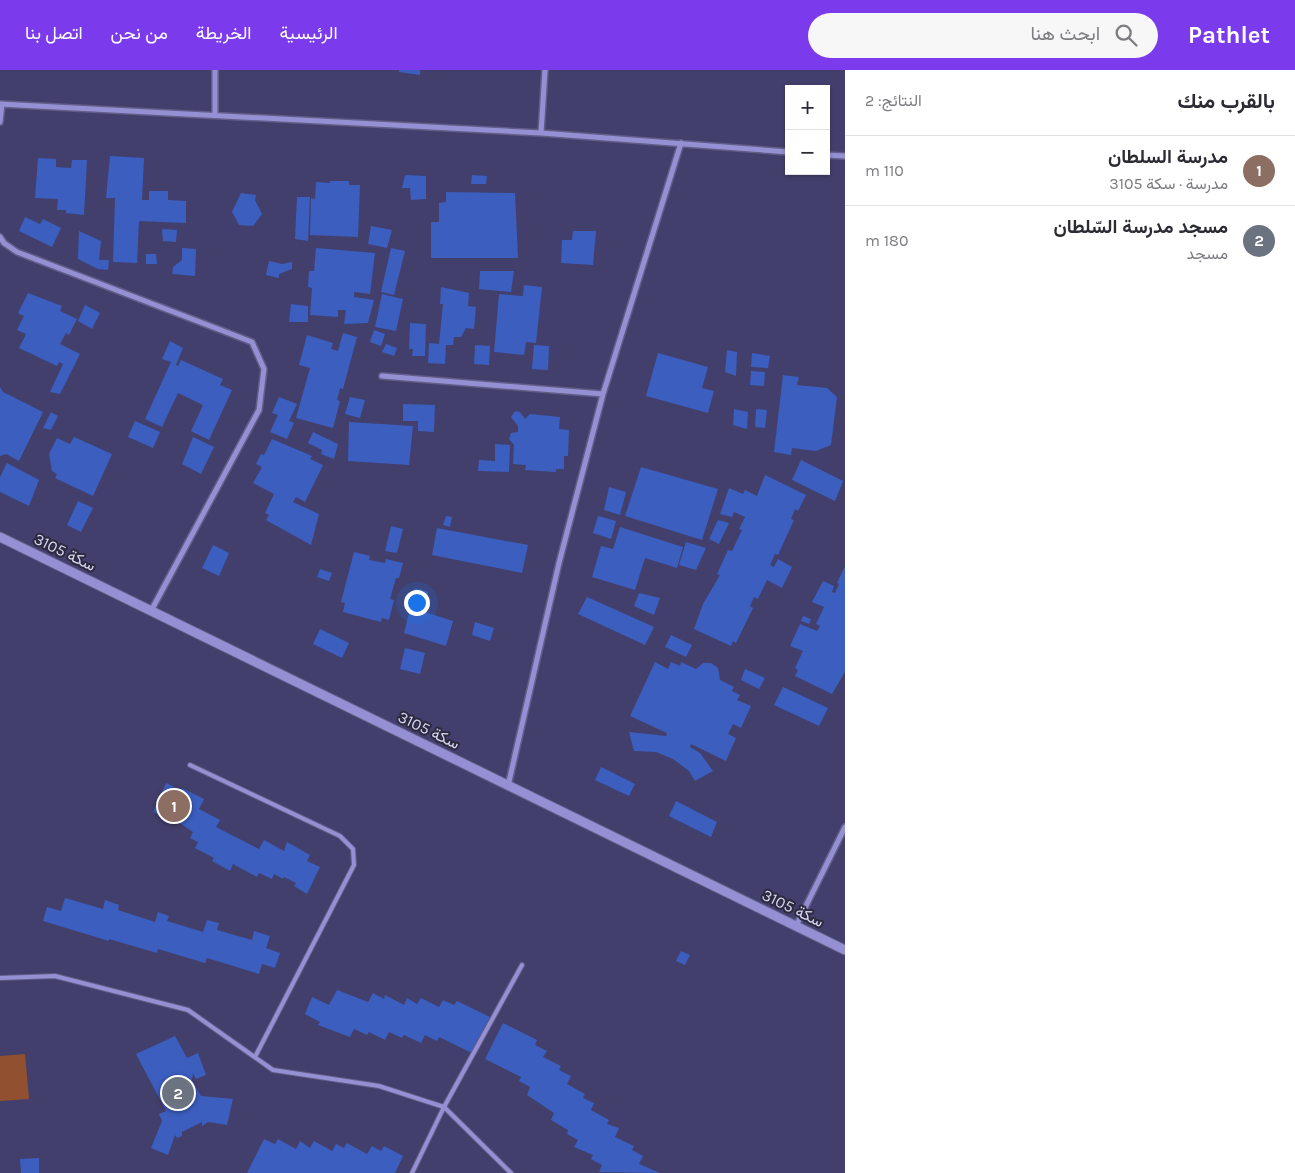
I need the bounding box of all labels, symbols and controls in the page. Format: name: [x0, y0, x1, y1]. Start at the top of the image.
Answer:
search box: [808, 13, 1158, 58]
icon: search: [1112, 21, 1140, 49]
text: Pathlet: [1188, 21, 1270, 49]
text: اتصل بنا: [25, 22, 83, 44]
text: من نحن: [111, 22, 168, 44]
text: الخريطة: [196, 22, 252, 44]
text: الرئيسية: [280, 22, 338, 44]
text: ابحث هنا: [1030, 23, 1100, 45]
map controls: [785, 85, 830, 175]
button: +: [785, 85, 830, 130]
text: بالقرب منك: [1177, 89, 1275, 113]
text: النتائج: 2: [865, 91, 922, 110]
button: −: [785, 130, 830, 175]
text: مدرسة السلطان: [1108, 146, 1228, 168]
text: 110 m: [865, 161, 904, 180]
text: 1: [1256, 161, 1262, 180]
text: مدرسة · سكة 3105: [1109, 174, 1228, 193]
text: مسجد مدرسة السّلطان: [1053, 216, 1228, 238]
text: 180 m: [865, 231, 908, 250]
text: 2: [1254, 231, 1264, 250]
text: مسجد: [1187, 244, 1228, 263]
street label: سكة 3105: [31, 529, 99, 575]
your location: [404, 590, 430, 616]
street label: سكة 3105: [395, 707, 463, 753]
pin: 1: [158, 787, 190, 825]
street label: سكة 3105: [759, 885, 827, 931]
pin: 2: [162, 1074, 194, 1112]

